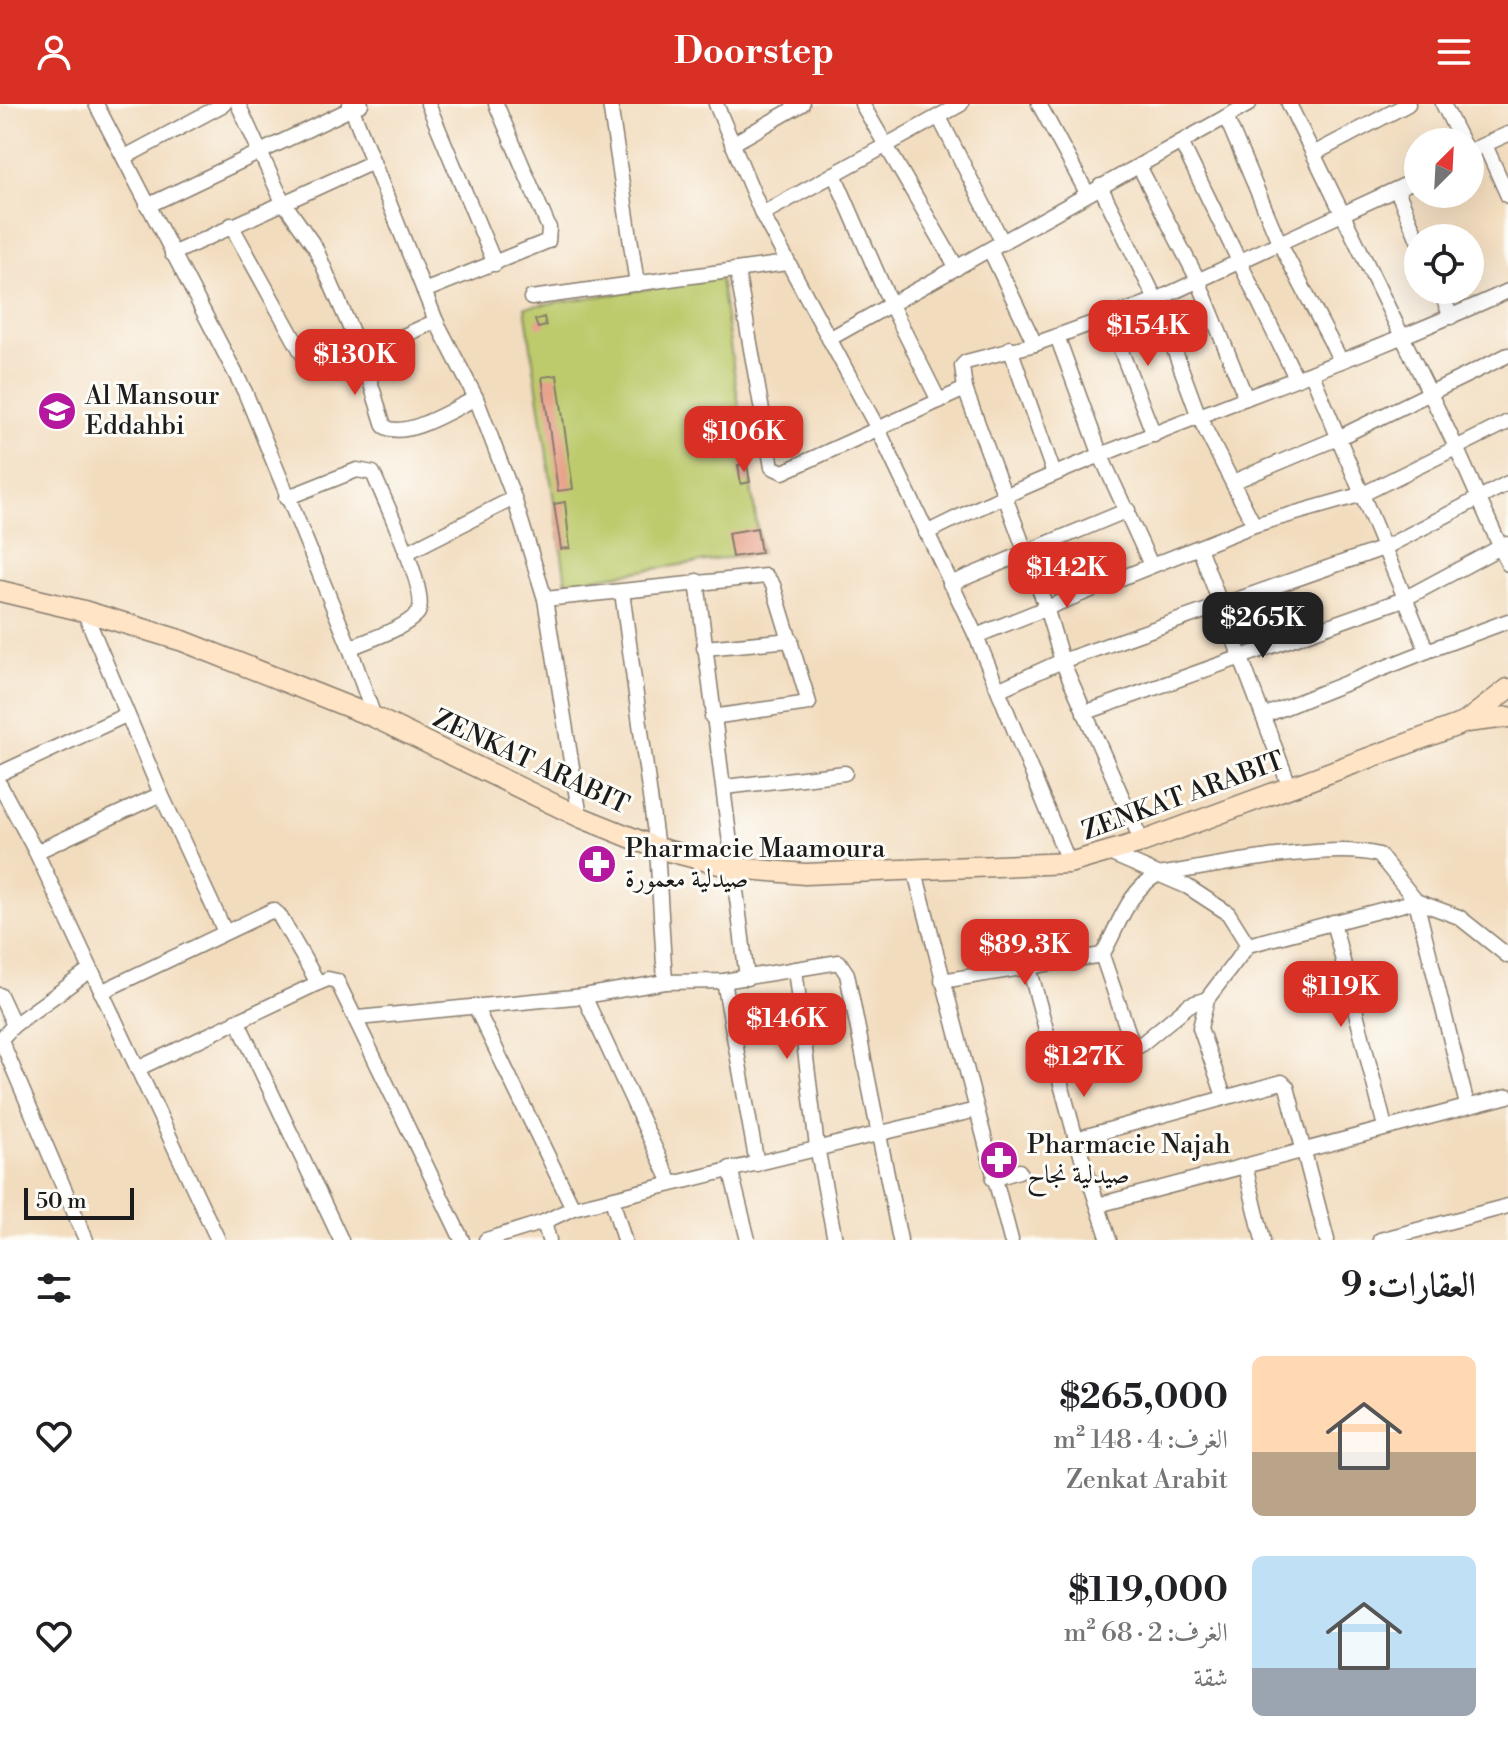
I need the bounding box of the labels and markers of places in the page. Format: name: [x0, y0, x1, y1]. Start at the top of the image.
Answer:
pin: $154K: [1092, 300, 1204, 368]
pin: $130K: [299, 329, 411, 397]
place label: Al Mansour Eddahbi: [84, 380, 220, 442]
school or university icon: Al Mansour Eddahbi: [36, 390, 78, 432]
pin: $106K: [688, 406, 800, 474]
pin: $142K: [1011, 542, 1123, 610]
pin: $265K: [1207, 592, 1319, 660]
place label: Pharmacie Maamoura صيدلية معمورة: [625, 833, 886, 895]
pharmacy icon: Pharmacie Maamoura صيدلية معمورة: [576, 843, 618, 885]
pin: $89.3K: [960, 919, 1090, 987]
pin: $119K: [1285, 961, 1397, 1029]
pin: $146K: [731, 993, 843, 1061]
pin: $127K: [1028, 1031, 1140, 1099]
place label: Pharmacie Najah صيدلية نجاح: [1027, 1129, 1230, 1198]
pharmacy icon: Pharmacie Najah صيدلية نجاح: [978, 1139, 1020, 1181]

